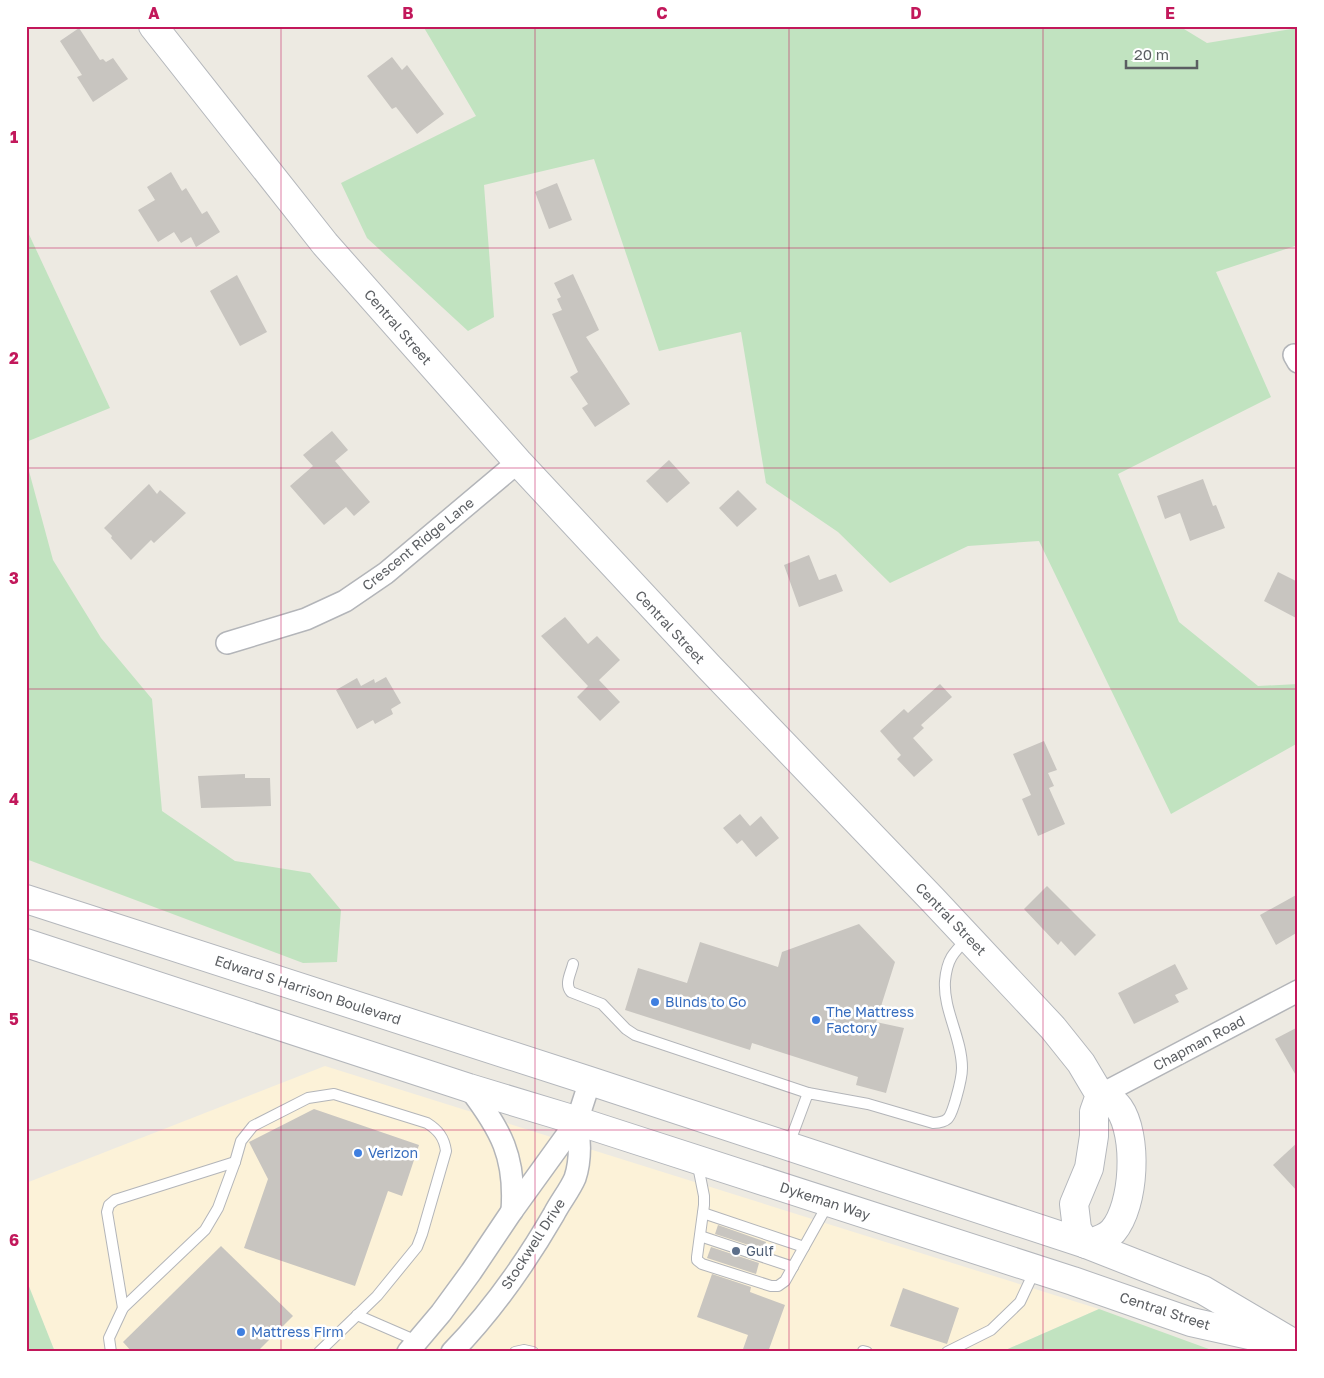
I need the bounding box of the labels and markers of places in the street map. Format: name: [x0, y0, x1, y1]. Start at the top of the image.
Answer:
place label: Blinds to Go: [665, 993, 747, 1010]
marker: Blinds to Go: [649, 996, 661, 1008]
place label: The Mattress Factory: [826, 1003, 914, 1036]
marker: The Mattress Factory: [810, 1014, 822, 1026]
place label: Verizon: [368, 1144, 418, 1161]
marker: Verizon: [352, 1147, 364, 1159]
place label: Gulf: [746, 1242, 774, 1259]
marker: Gulf: [730, 1245, 742, 1257]
place label: Mattress Firm: [251, 1323, 344, 1340]
marker: Mattress Firm: [235, 1326, 247, 1338]

